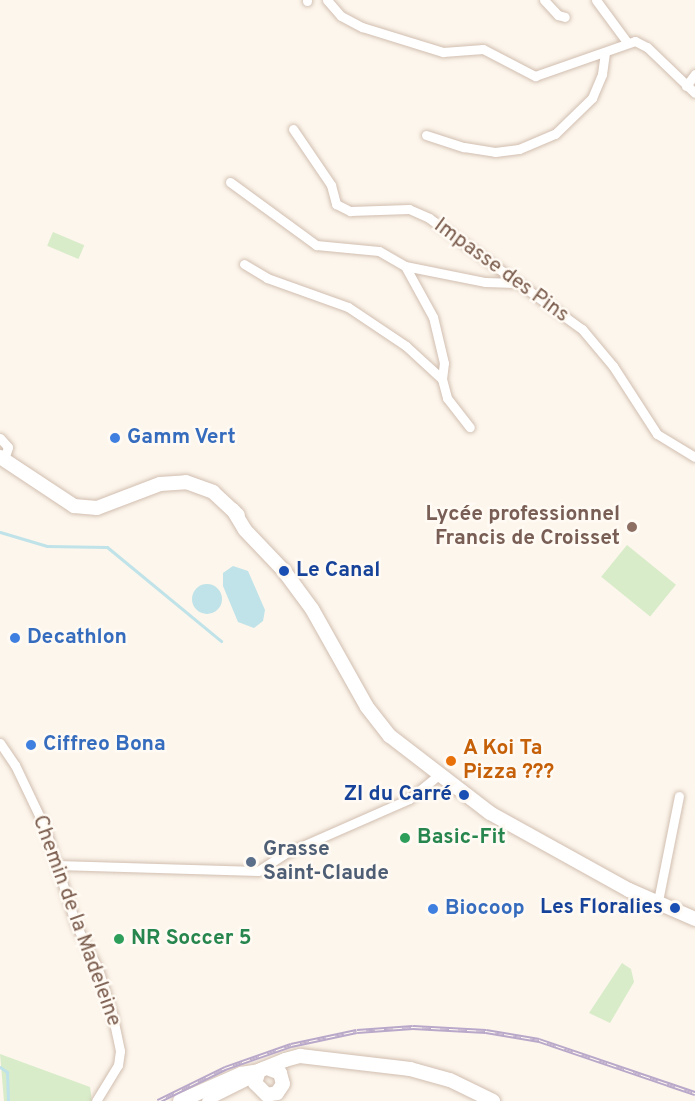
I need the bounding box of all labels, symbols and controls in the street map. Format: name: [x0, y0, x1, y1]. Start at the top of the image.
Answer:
street label: Impasse des Pins: [429, 214, 573, 328]
place label: Gamm Vert: [127, 425, 237, 451]
marker: Gamm Vert: [108, 431, 122, 445]
place label: Lycée professionnel Francis de Croisset: [426, 502, 620, 552]
marker: Lycée professionnel Francis de Croisset: [625, 520, 639, 534]
place label: Le Canal: [296, 558, 380, 584]
marker: Le Canal: [277, 564, 291, 578]
place label: Decathlon: [27, 625, 127, 651]
marker: Decathlon: [8, 631, 22, 645]
place label: Ciffreo Bona: [43, 732, 166, 758]
place label: A Koi Ta Pizza ???: [463, 736, 554, 786]
marker: Ciffreo Bona: [24, 738, 38, 752]
marker: A Koi Ta Pizza ???: [444, 754, 458, 768]
place label: ZI du Carré: [344, 782, 452, 808]
marker: ZI du Carré: [457, 788, 471, 802]
street label: Chemin de la Madeleine: [26, 812, 126, 1030]
place label: Basic-Fit: [417, 825, 506, 851]
marker: Basic-Fit: [398, 831, 412, 845]
place label: Grasse Saint-Claude: [263, 837, 389, 887]
marker: Grasse Saint-Claude: [244, 855, 258, 869]
place label: Les Floralies: [540, 895, 663, 921]
place label: Biocoop: [445, 896, 525, 922]
marker: Les Floralies: [668, 901, 682, 915]
marker: Biocoop: [426, 902, 440, 916]
place label: NR Soccer 5: [131, 926, 252, 952]
marker: NR Soccer 5: [112, 932, 126, 946]

